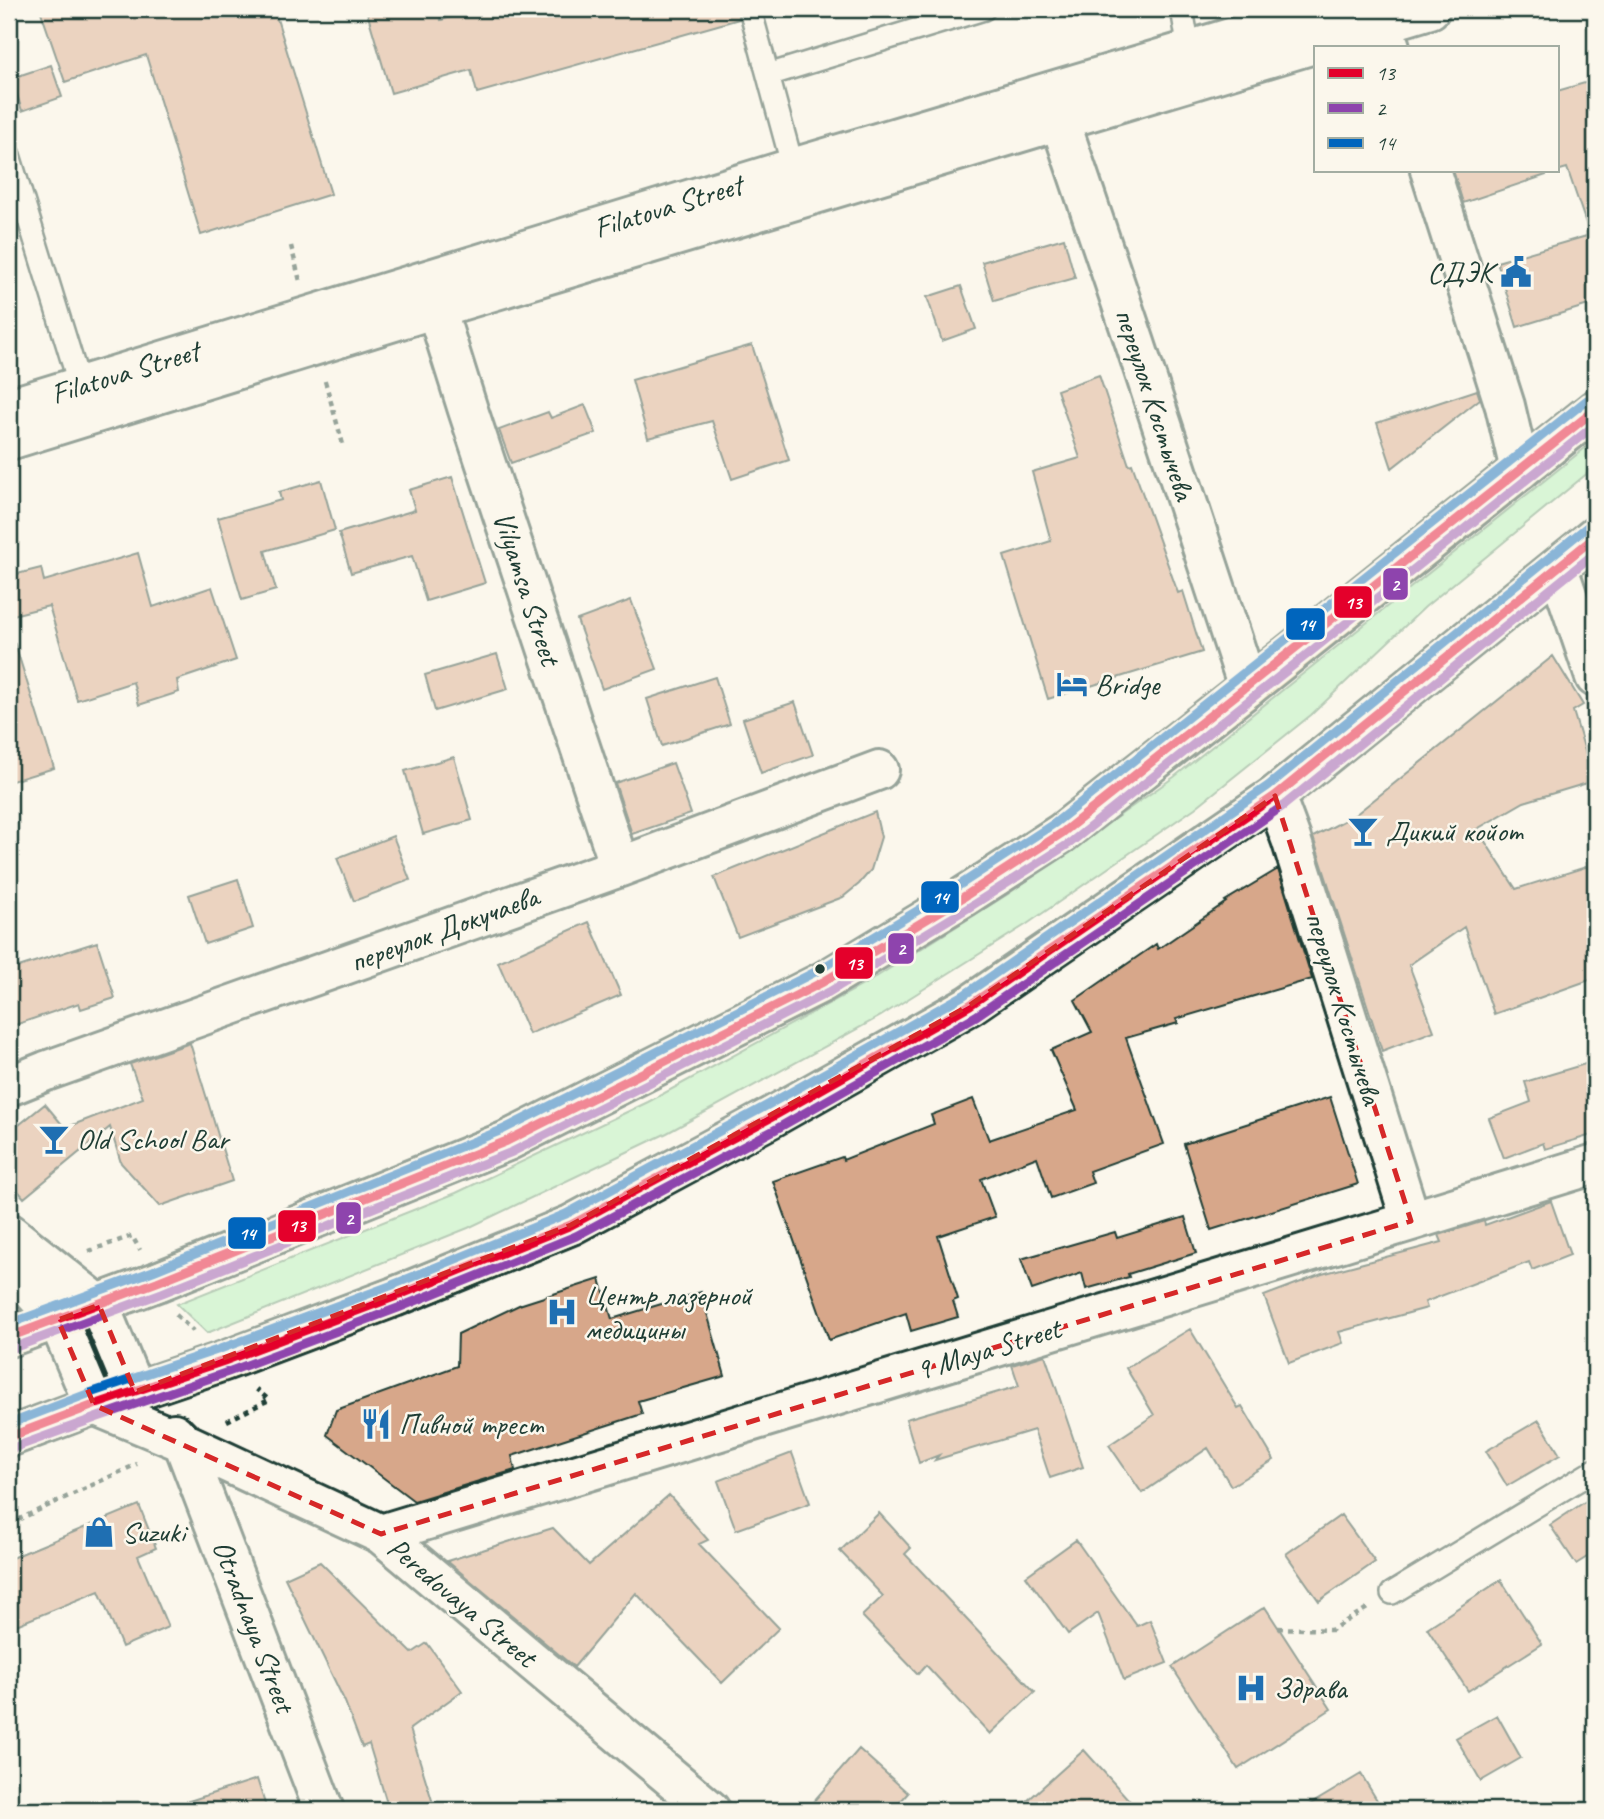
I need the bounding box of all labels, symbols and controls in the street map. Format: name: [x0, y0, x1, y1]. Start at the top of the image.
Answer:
legend: [1314, 46, 1558, 172]
text: 13: [1376, 60, 1396, 86]
text: 2: [1376, 96, 1387, 122]
text: 14: [1376, 130, 1397, 156]
street label: Filatova Street: [589, 164, 751, 247]
place label: СДЭК: [1427, 253, 1499, 291]
public building icon: СДЭК: [1499, 255, 1533, 289]
street label: переулок Костычева: [1106, 303, 1204, 507]
street label: Filatova Street: [46, 330, 208, 413]
street label: Vilyamsa Street: [484, 507, 571, 672]
line badge: 2: [1382, 567, 1409, 601]
text: 2: [1391, 573, 1402, 597]
line badge: 13: [1333, 585, 1373, 619]
text: 13: [1344, 591, 1364, 615]
line badge: 14: [1285, 607, 1326, 641]
text: 14: [1297, 613, 1317, 637]
place label: Bridge: [1095, 665, 1162, 703]
hotel icon: Bridge: [1055, 667, 1089, 701]
place label: Дикий койот: [1386, 812, 1525, 850]
bar icon: Дикий койот: [1346, 814, 1380, 848]
street label: переулок Докучаева: [345, 876, 546, 981]
line badge: 14: [920, 880, 960, 914]
text: 14: [931, 886, 951, 910]
street label: переулок Костычева: [1297, 907, 1392, 1111]
line badge: 2: [887, 932, 915, 965]
text: 2: [897, 937, 908, 961]
line badge: 13: [834, 946, 874, 980]
text: 13: [845, 952, 865, 976]
unlabelled marker: [813, 962, 827, 976]
place label: Old School Bar: [77, 1120, 231, 1158]
bar icon: Old School Bar: [37, 1122, 71, 1156]
line badge: 2: [335, 1201, 362, 1235]
text: 2: [345, 1207, 356, 1231]
line badge: 13: [277, 1209, 317, 1243]
text: 13: [288, 1214, 308, 1238]
line badge: 14: [227, 1216, 267, 1250]
text: 14: [238, 1222, 258, 1246]
place label: Центр лазерной медицины: [585, 1276, 753, 1348]
hospital icon: Центр лазерной медицины: [545, 1295, 579, 1329]
street label: 9 Maya Street: [911, 1308, 1068, 1389]
place label: Пивной трест: [399, 1405, 545, 1443]
restaurant icon: Пивной трест: [359, 1407, 393, 1441]
place label: Suzuki: [122, 1513, 188, 1551]
shop icon: Suzuki: [82, 1515, 116, 1549]
street label: Peredovaya Street: [380, 1529, 547, 1677]
street label: Otradnaya Street: [204, 1535, 305, 1720]
place label: Здрава: [1274, 1669, 1349, 1707]
hospital icon: Здрава: [1234, 1671, 1268, 1705]

